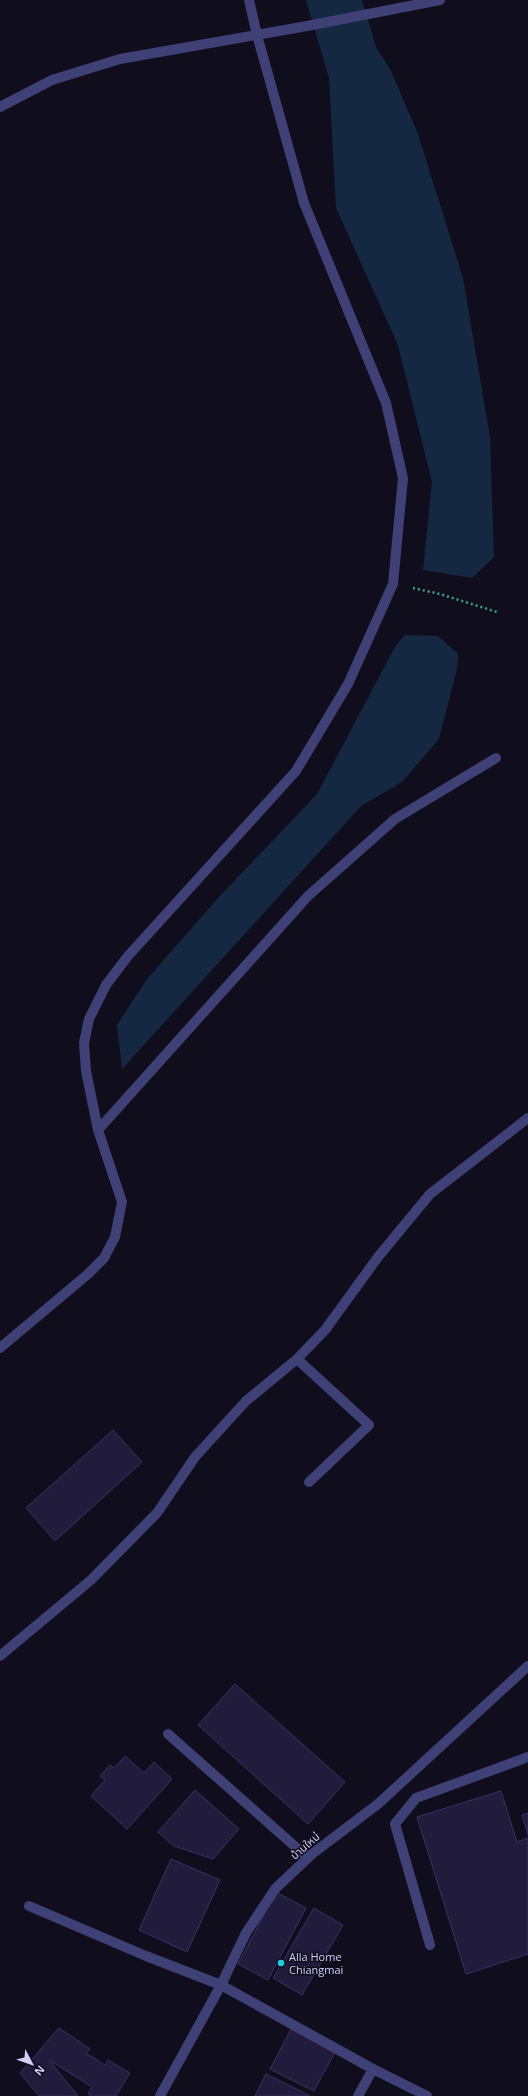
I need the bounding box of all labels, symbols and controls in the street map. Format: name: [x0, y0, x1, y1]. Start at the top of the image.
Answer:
street label: บ้านใหม่: [287, 1829, 323, 1863]
place label: Alla Home Chiangmai: [289, 1949, 343, 1977]
marker: Alla Home Chiangmai: [276, 1958, 286, 1968]
north arrow: [12, 2044, 52, 2084]
text: N: [31, 2063, 49, 2079]

